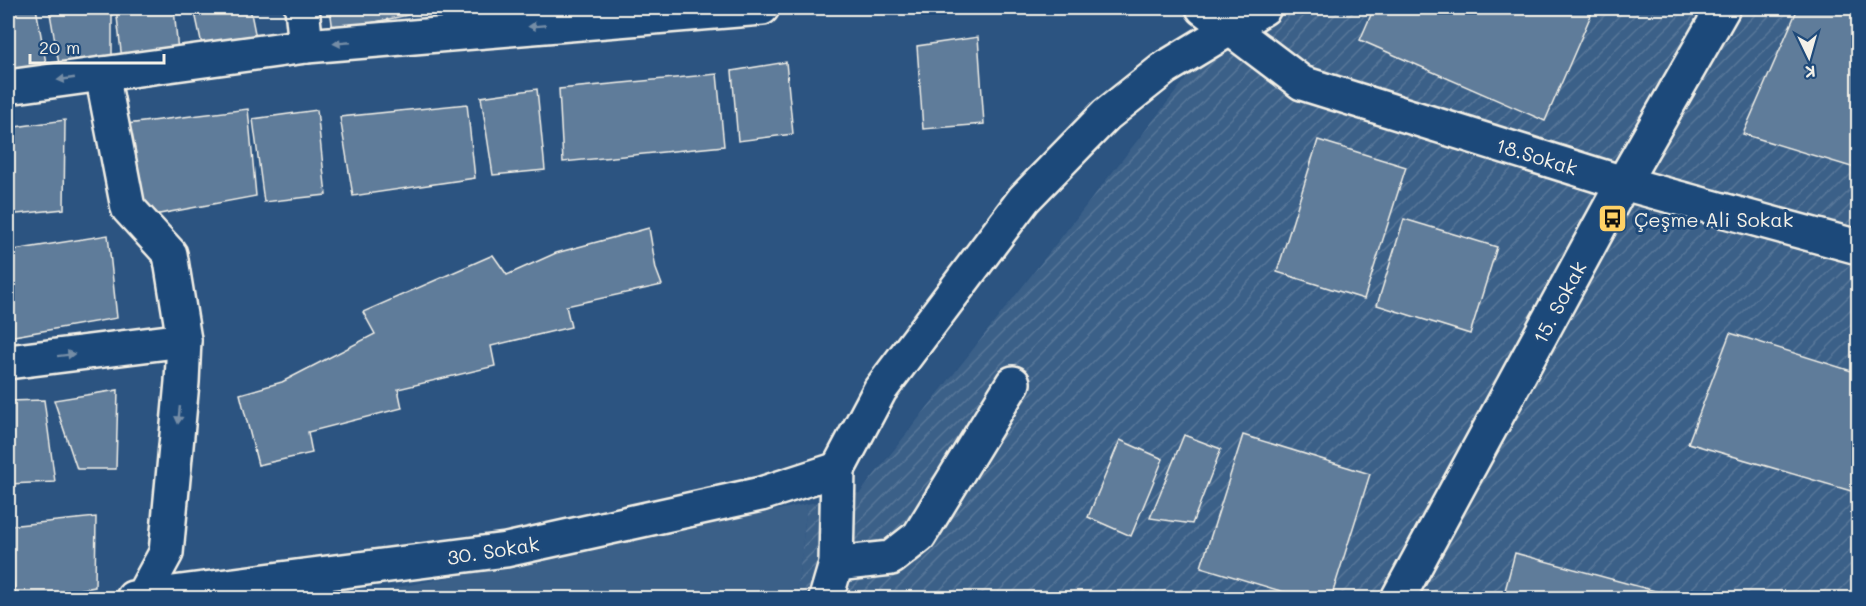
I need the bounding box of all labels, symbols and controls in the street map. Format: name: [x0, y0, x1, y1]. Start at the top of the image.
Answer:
one-way arrow: [527, 22, 546, 31]
scale bar: [30, 27, 164, 65]
north arrow: [1779, 27, 1839, 87]
text: 20 m: [39, 35, 80, 59]
one-way arrow: [333, 38, 352, 48]
text: K: [1804, 62, 1817, 83]
one-way arrow: [56, 74, 75, 84]
street label: 18.Sokak: [1493, 131, 1581, 181]
bus stop icon: Çeşme Ali Sokak: [1597, 203, 1629, 235]
place label: Çeşme Ali Sokak: [1634, 206, 1793, 232]
street label: 15. Sokak: [1526, 256, 1592, 348]
one-way arrow: [56, 350, 75, 359]
one-way arrow: [174, 405, 184, 424]
street label: 30. Sokak: [445, 530, 541, 570]

